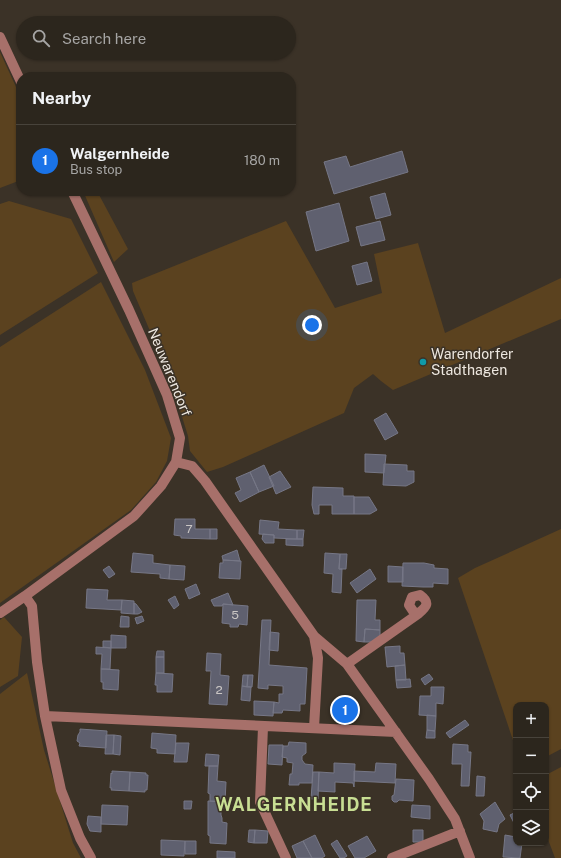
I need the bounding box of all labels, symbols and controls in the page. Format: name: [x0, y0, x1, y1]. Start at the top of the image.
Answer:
search box: [16, 16, 296, 60]
icon: search: [30, 27, 52, 49]
text: Search here: [62, 30, 146, 47]
text: Nearby: [32, 88, 91, 108]
text: Walgernheide: [70, 145, 170, 162]
text: 1: [42, 153, 48, 168]
text: 180 m: [244, 153, 280, 168]
text: Bus stop: [70, 162, 122, 177]
your location: [302, 315, 322, 335]
street label: Neuwarendorf: [145, 326, 195, 419]
place label: Warendorfer Stadthagen: [431, 346, 514, 378]
marker: Warendorfer Stadthagen: [418, 357, 428, 367]
house number: 7: [185, 522, 193, 536]
house number: 5: [231, 608, 239, 622]
house number: 2: [215, 683, 223, 697]
pin: 1: [332, 695, 358, 725]
map controls: [513, 702, 549, 846]
button: +: [513, 702, 549, 738]
button: −: [513, 738, 549, 774]
button: locate: [513, 774, 549, 810]
district label: WALGERNHEIDE: [215, 794, 373, 815]
button: layers: [513, 810, 549, 846]

